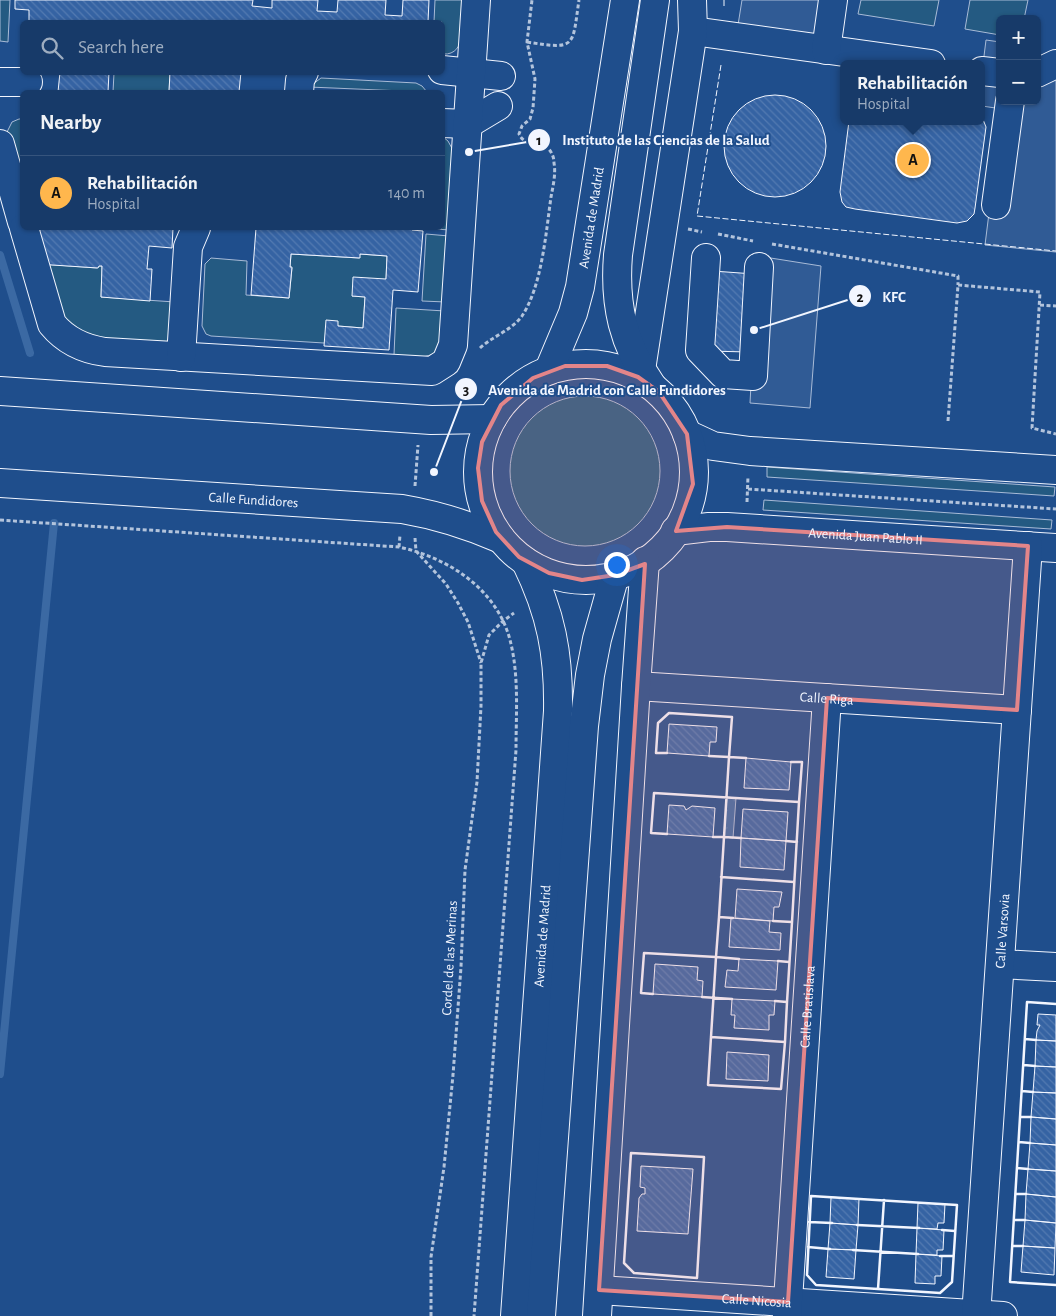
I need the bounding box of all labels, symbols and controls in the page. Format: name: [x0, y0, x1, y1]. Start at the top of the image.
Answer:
map controls: [996, 15, 1041, 105]
button: +: [996, 15, 1041, 60]
search box: [20, 20, 445, 75]
icon: search: [38, 34, 66, 62]
text: Search here: [78, 38, 164, 57]
popup: [840, 60, 985, 125]
button: −: [996, 60, 1041, 105]
text: Rehabilitación: [857, 74, 968, 93]
text: Hospital: [857, 96, 910, 112]
text: Nearby: [40, 112, 101, 133]
callout: Instituto de las Ciencias de la Salud: [527, 125, 779, 155]
text: 1: [536, 133, 542, 148]
text: Instituto de las Ciencias de la Salud: [562, 133, 770, 148]
pin: A: [897, 141, 929, 179]
street label: Avenida de Madrid: [577, 166, 607, 270]
text: Rehabilitación: [87, 174, 198, 193]
text: A: [51, 185, 61, 201]
text: 140 m: [388, 185, 425, 201]
text: Hospital: [87, 196, 140, 212]
callout: KFC: [848, 281, 916, 311]
text: 2: [856, 290, 864, 305]
text: KFC: [882, 290, 906, 305]
callout: Avenida de Madrid con Calle Fundidores: [454, 374, 736, 404]
text: 3: [463, 383, 469, 398]
text: Avenida de Madrid con Calle Fundidores: [488, 383, 726, 398]
street label: Calle Fundidores: [208, 491, 299, 510]
street label: Avenida Juan Pablo II: [808, 526, 923, 547]
your location: [604, 552, 630, 578]
street label: Calle Riga: [799, 690, 854, 708]
street label: Avenida de Madrid: [532, 884, 554, 988]
street label: Calle Varsovia: [993, 892, 1013, 969]
street label: Cordel de las Merinas: [440, 900, 460, 1016]
street label: Calle Bratislava: [798, 964, 818, 1048]
street label: Calle Nicosia: [721, 1292, 792, 1310]

